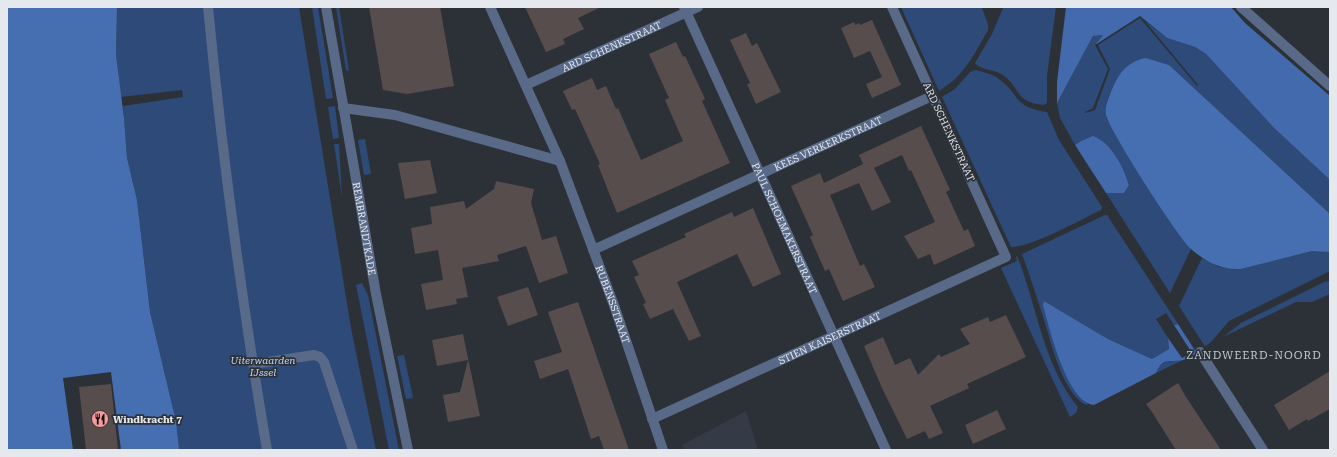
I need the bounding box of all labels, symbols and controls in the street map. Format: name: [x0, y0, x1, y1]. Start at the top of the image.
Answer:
street label: ARD SCHENKSTRAAT: [560, 19, 663, 74]
street label: ARD SCHENKSTRAAT: [921, 81, 977, 184]
street label: KEES VERKERKSTRAAT: [772, 114, 884, 173]
street label: PAUL SCHOEMAKERSTRAAT: [750, 161, 820, 296]
street label: REMBRANDTKADE: [351, 181, 378, 276]
street label: RUBENSSTRAAT: [594, 264, 632, 345]
street label: STIEN KAISERSTRAAT: [776, 309, 883, 366]
district label: ZANDWEERD-NOORD: [1186, 349, 1322, 362]
park label: Uiterwaarden IJssel: [231, 355, 296, 378]
restaurant icon: Windkracht 7: [90, 409, 110, 429]
place label: Windkracht 7: [113, 414, 182, 425]

